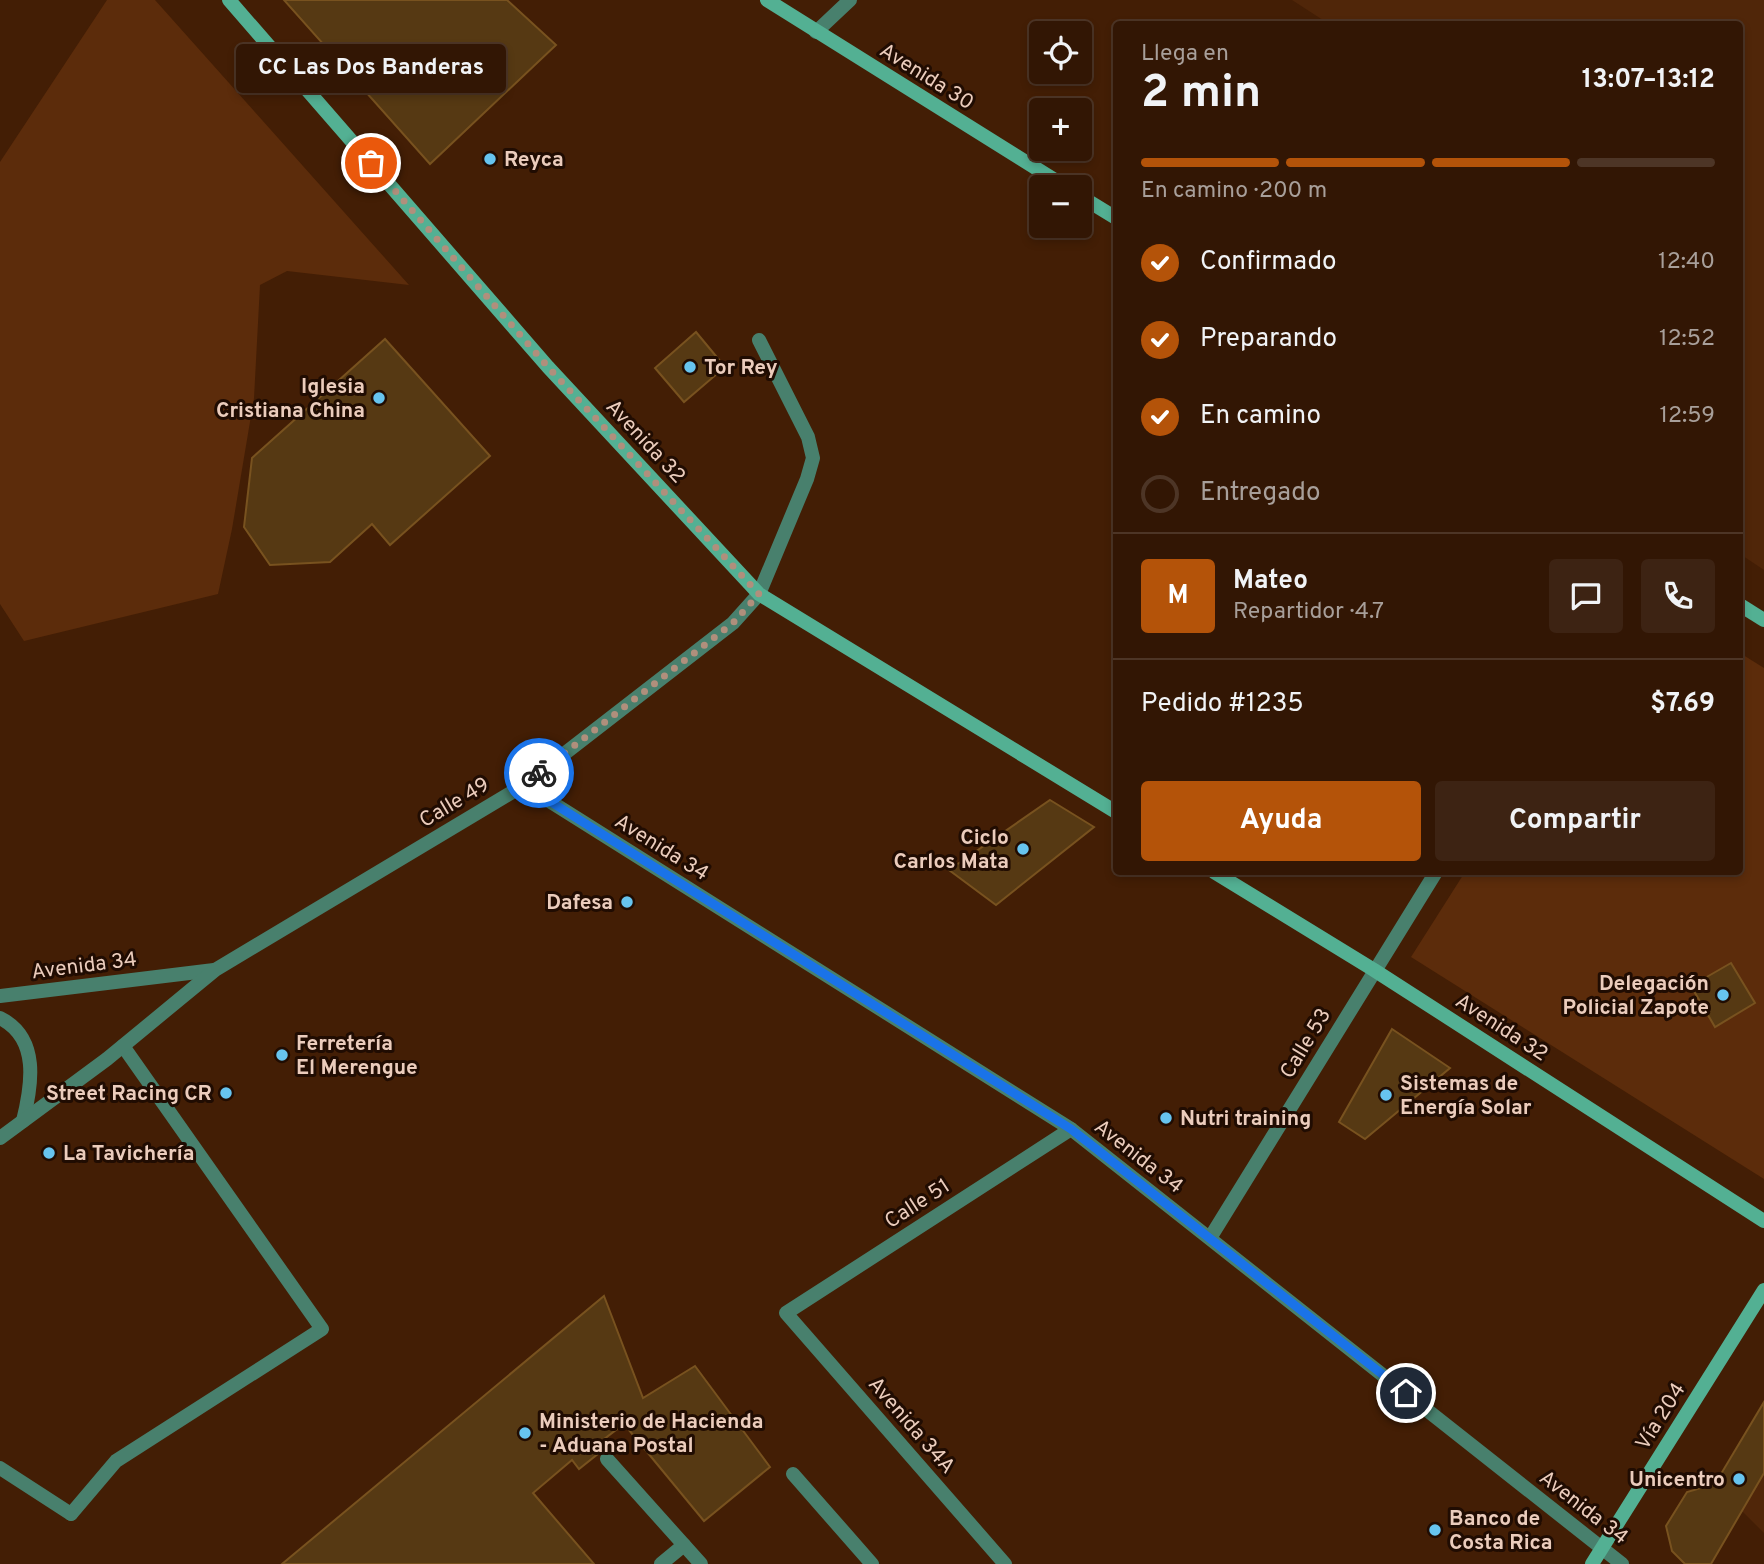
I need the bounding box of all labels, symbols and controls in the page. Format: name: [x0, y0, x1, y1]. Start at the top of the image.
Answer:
map controls: [1029, 21, 1092, 238]
button: locate: [1029, 21, 1092, 84]
street label: Avenida 30: [874, 38, 978, 117]
text: Llega en: [1141, 40, 1229, 69]
callout: CC Las Dos Banderas: [236, 44, 506, 93]
text: CC Las Dos Banderas: [258, 54, 484, 83]
text: 13:07–13:12: [1582, 64, 1715, 97]
text: 2 min: [1141, 65, 1261, 124]
button: +: [1029, 98, 1092, 161]
pin: [341, 133, 401, 193]
icon: bag: [352, 144, 390, 182]
place label: Reyca: [504, 147, 564, 174]
marker: Reyca: [482, 151, 498, 167]
button: −: [1029, 175, 1092, 238]
text: En camino · 200 m: [1141, 177, 1327, 206]
icon: check: [1141, 244, 1179, 282]
text: Confirmado: [1200, 246, 1337, 279]
text: 12:40: [1658, 248, 1715, 277]
icon: check: [1141, 321, 1179, 359]
text: Preparando: [1200, 323, 1337, 356]
text: 12:52: [1659, 325, 1715, 354]
place label: Tor Rey: [704, 355, 778, 382]
marker: Tor Rey: [682, 359, 698, 375]
place label: Iglesia Cristiana China: [216, 374, 365, 425]
marker: Iglesia Cristiana China: [371, 390, 387, 406]
street label: Avenida 32: [599, 394, 691, 490]
icon: check: [1141, 398, 1179, 436]
text: En camino: [1200, 400, 1321, 433]
text: 12:59: [1659, 402, 1715, 431]
text: Entregado: [1200, 477, 1320, 510]
button: chat: [1549, 559, 1623, 633]
button: phone: [1641, 559, 1715, 633]
text: Mateo: [1233, 565, 1308, 598]
text: M: [1167, 580, 1189, 613]
text: Repartidor · 4.7: [1233, 598, 1384, 627]
text: Pedido #1235: [1141, 688, 1304, 721]
text: $7.69: [1650, 688, 1715, 721]
courier: [504, 738, 574, 808]
icon: bike: [520, 754, 558, 792]
street label: Calle 49: [415, 772, 495, 835]
button: Ayuda: [1141, 781, 1421, 861]
button: Compartir: [1435, 781, 1715, 861]
street label: Avenida 34: [609, 809, 713, 888]
place label: Ciclo Carlos Mata: [893, 825, 1009, 876]
marker: Ciclo Carlos Mata: [1015, 841, 1031, 857]
place label: Dafesa: [546, 890, 613, 917]
marker: Dafesa: [619, 894, 635, 910]
street label: Avenida 34: [30, 947, 138, 986]
place label: Delegación Policial Zapote: [1562, 971, 1709, 1022]
marker: Delegación Policial Zapote: [1715, 987, 1731, 1003]
street label: Avenida 32: [1450, 988, 1553, 1068]
street label: Calle 53: [1275, 1004, 1338, 1084]
place label: Ferretería El Merengue: [296, 1031, 418, 1082]
marker: Ferretería El Merengue: [274, 1047, 290, 1063]
place label: Sistemas de Energía Solar: [1400, 1071, 1532, 1122]
place label: Street Racing CR: [46, 1081, 212, 1108]
marker: Street Racing CR: [218, 1085, 234, 1101]
marker: Sistemas de Energía Solar: [1378, 1087, 1394, 1103]
place label: Nutri training: [1180, 1106, 1311, 1133]
marker: Nutri training: [1158, 1110, 1174, 1126]
street label: Avenida 34: [1088, 1114, 1188, 1200]
place label: La Tavichería: [63, 1141, 194, 1168]
marker: La Tavichería: [41, 1145, 57, 1161]
street label: Calle 51: [880, 1173, 956, 1235]
pin: [1376, 1363, 1436, 1423]
street label: Avenida 34A: [861, 1372, 960, 1480]
icon: home: [1387, 1374, 1425, 1412]
street label: Vía 204: [1630, 1378, 1692, 1455]
place label: Ministerio de Hacienda - Aduana Postal: [539, 1409, 763, 1460]
marker: Ministerio de Hacienda - Aduana Postal: [517, 1425, 533, 1441]
street label: Avenida 34: [1533, 1465, 1633, 1551]
place label: Unicentro: [1629, 1467, 1725, 1494]
marker: Unicentro: [1731, 1471, 1747, 1487]
place label: Banco de Costa Rica: [1449, 1506, 1553, 1557]
marker: Banco de Costa Rica: [1427, 1522, 1443, 1538]

